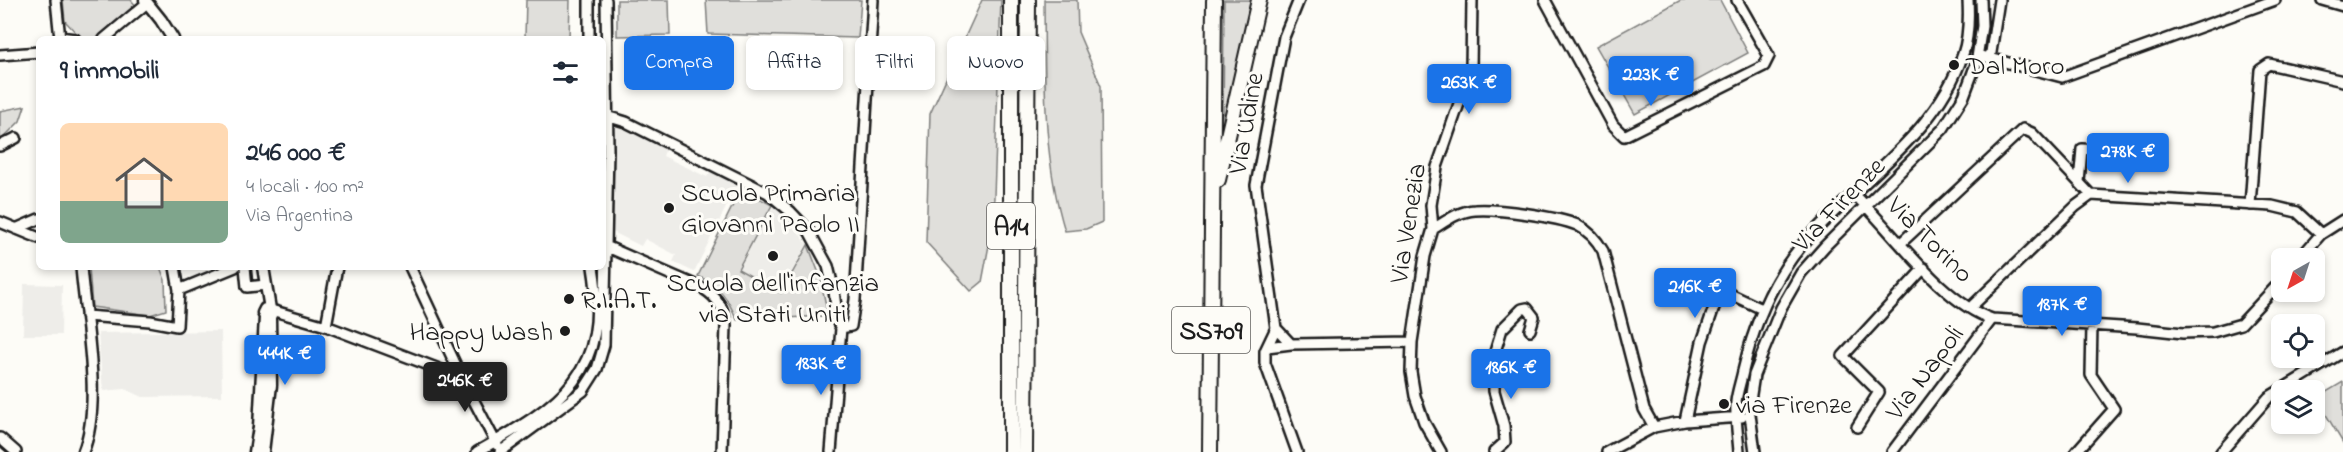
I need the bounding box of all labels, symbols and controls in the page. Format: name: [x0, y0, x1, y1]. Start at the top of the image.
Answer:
chip: Compra: [624, 36, 734, 90]
chip: Affitta: [746, 36, 843, 90]
chip: Filtri: [855, 36, 935, 90]
chip: Nuovo: [947, 36, 1045, 90]
place label: Dal Moro: [1965, 48, 2065, 87]
text: 9 immobili: [60, 53, 160, 91]
icon: filters: [549, 56, 582, 89]
pin: 223K €: [1602, 56, 1700, 107]
marker: Dal Moro: [1947, 58, 1961, 72]
text: 223K €: [1623, 61, 1679, 90]
pin: 263K €: [1420, 64, 1518, 115]
street label: Via Udine: [1219, 69, 1276, 178]
text: 263K €: [1441, 69, 1497, 98]
pin: 278K €: [2079, 133, 2177, 184]
text: 246 000 €: [246, 135, 346, 173]
text: 278K €: [2101, 138, 2155, 167]
icon: home: [108, 147, 180, 219]
street label: Via Firenze: [1783, 148, 1896, 263]
street label: Via Venezia: [1381, 160, 1438, 287]
text: 4 locali · 100 m²: [246, 173, 364, 202]
place label: Scuola Primaria Giovanni Paolo II: [681, 175, 860, 245]
street label: Via Torino: [1876, 188, 1982, 293]
marker: Scuola Primaria Giovanni Paolo II: [662, 201, 676, 215]
text: Via Argentina: [246, 202, 353, 231]
road number: A14: [987, 203, 1035, 249]
north arrow: [2271, 248, 2325, 302]
map controls: [2271, 248, 2325, 434]
marker: Scuola dell'infanzia via Stati Uniti: [766, 249, 780, 263]
place label: Scuola dell'infanzia via Stati Uniti: [667, 265, 879, 335]
pin: 216K €: [1646, 268, 1744, 319]
text: 216K €: [1668, 273, 1722, 302]
place label: R.I.A.T.: [581, 282, 656, 321]
pin: 187K €: [2013, 286, 2111, 337]
text: 187K €: [2037, 291, 2087, 320]
marker: R.I.A.T.: [562, 292, 576, 306]
road number: SS709: [1172, 307, 1250, 353]
place label: Happy Wash: [410, 314, 553, 353]
button: locate: [2271, 314, 2325, 368]
street label: Via Napoli: [1877, 318, 1975, 430]
marker: Happy Wash: [558, 324, 572, 338]
pin: 444K €: [236, 335, 334, 386]
text: 444K €: [258, 340, 312, 369]
pin: 183K €: [772, 345, 870, 396]
pin: 186K €: [1462, 349, 1560, 400]
text: 183K €: [796, 350, 846, 379]
text: 186K €: [1485, 354, 1537, 383]
pin: 246K €: [416, 362, 514, 413]
text: 246K €: [437, 367, 493, 396]
button: layers: [2271, 380, 2325, 434]
place label: via Firenze: [1736, 387, 1853, 426]
marker: via Firenze: [1717, 397, 1731, 411]

